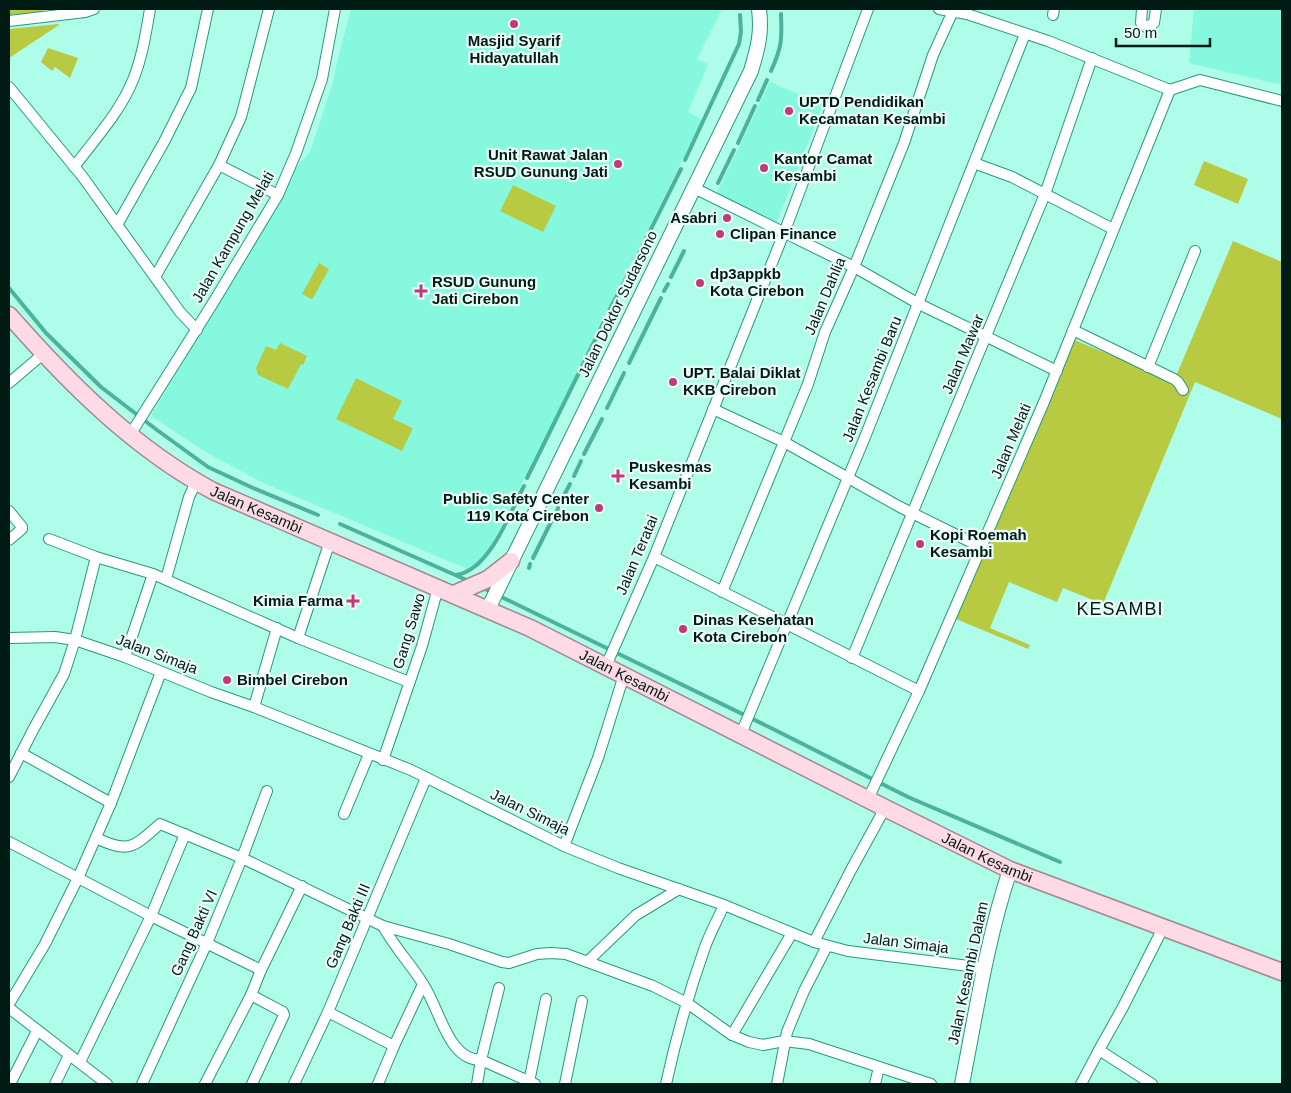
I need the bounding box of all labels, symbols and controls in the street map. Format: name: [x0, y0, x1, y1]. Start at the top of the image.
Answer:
scale bar: [1116, 15, 1210, 47]
marker: Masjid Syarif Hidayatullah: [508, 18, 520, 30]
text: 50 m: [1124, 24, 1157, 41]
place label: Masjid Syarif Hidayatullah: [468, 32, 561, 66]
place label: UPTD Pendidikan Kecamatan Kesambi: [799, 93, 946, 127]
marker: UPTD Pendidikan Kecamatan Kesambi: [783, 105, 795, 117]
place label: Unit Rawat Jalan RSUD Gunung Jati: [474, 146, 608, 180]
place label: Kantor Camat Kesambi: [774, 150, 872, 184]
marker: Unit Rawat Jalan RSUD Gunung Jati: [612, 158, 624, 170]
marker: Kantor Camat Kesambi: [758, 162, 770, 174]
street label: Jalan Kampung Melati: [188, 168, 277, 305]
place label: Asabri: [670, 209, 717, 226]
marker: Asabri: [721, 212, 733, 224]
place label: Clipan Finance: [730, 225, 837, 242]
street label: Jalan Doktor Sudarsono: [575, 228, 660, 380]
marker: Clipan Finance: [714, 228, 726, 240]
street label: Jalan Dahlia: [801, 254, 849, 337]
place label: dp3appkb Kota Cirebon: [710, 265, 804, 299]
place label: RSUD Gunung Jati Cirebon: [432, 273, 536, 307]
marker: dp3appkb Kota Cirebon: [694, 277, 706, 289]
marker: RSUD Gunung Jati Cirebon: [414, 284, 428, 298]
street label: Jalan Mawar: [938, 311, 987, 396]
street label: Jalan Kesambi Baru: [839, 313, 905, 444]
place label: UPT. Balai Diklat KKB Cirebon: [683, 364, 801, 398]
marker: UPT. Balai Diklat KKB Cirebon: [667, 376, 679, 388]
street label: Jalan Melati: [987, 401, 1034, 481]
place label: Puskesmas Kesambi: [629, 458, 712, 492]
marker: Puskesmas Kesambi: [611, 469, 625, 483]
street label: Jalan Kesambi: [208, 482, 305, 537]
place label: Public Safety Center 119 Kota Cirebon: [443, 490, 589, 524]
marker: Public Safety Center 119 Kota Cirebon: [593, 502, 605, 514]
street label: Jalan Teratai: [612, 512, 661, 597]
place label: Kopi Roemah Kesambi: [930, 526, 1027, 560]
marker: Kopi Roemah Kesambi: [914, 538, 926, 550]
street label: Gang Sawo: [389, 591, 428, 671]
place label: Kimia Farma: [253, 592, 344, 609]
marker: Kimia Farma: [347, 595, 359, 607]
district label: KESAMBI: [1076, 599, 1164, 619]
place label: Dinas Kesehatan Kota Cirebon: [693, 611, 814, 645]
marker: Dinas Kesehatan Kota Cirebon: [677, 623, 689, 635]
street label: Jalan Simaja: [114, 630, 201, 677]
street label: Jalan Kesambi: [577, 646, 672, 705]
place label: Bimbel Cirebon: [237, 671, 348, 688]
marker: Bimbel Cirebon: [221, 674, 233, 686]
street label: Jalan Simaja: [488, 785, 573, 838]
street label: Jalan Kesambi: [939, 829, 1035, 886]
street label: Gang Bakti III: [322, 881, 373, 971]
street label: Gang Bakti VI: [167, 887, 220, 979]
street label: Jalan Kesambi Dalam: [944, 900, 991, 1046]
street label: Jalan Simaja: [862, 929, 950, 956]

